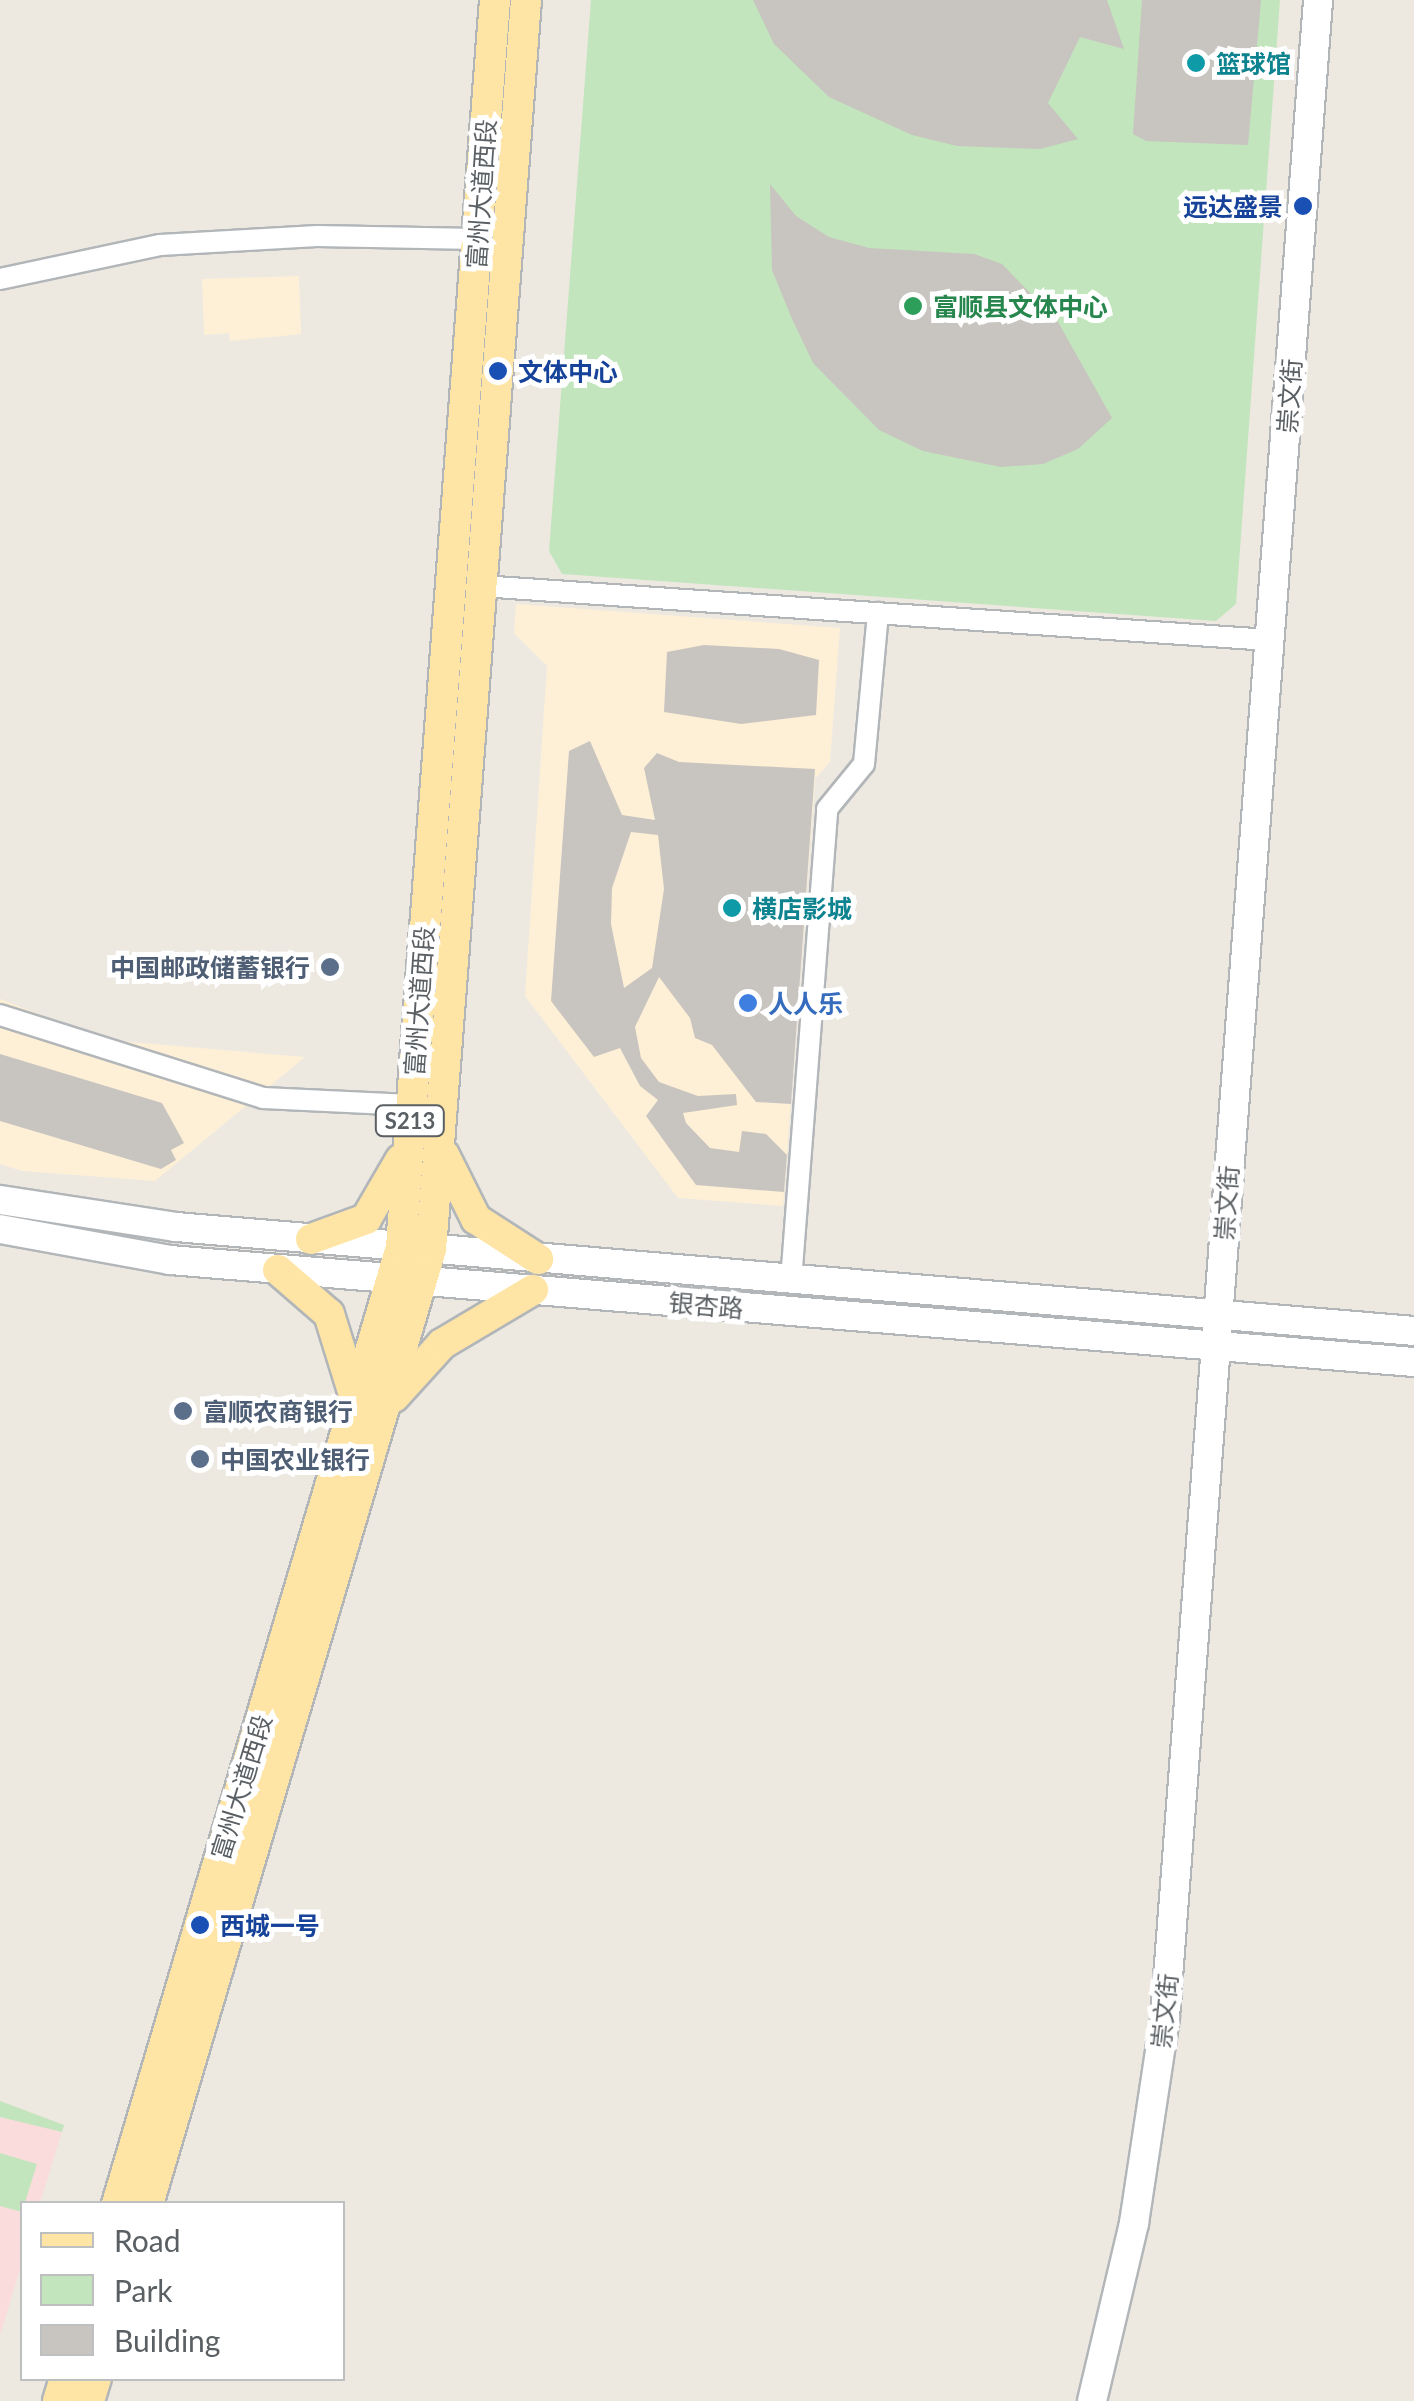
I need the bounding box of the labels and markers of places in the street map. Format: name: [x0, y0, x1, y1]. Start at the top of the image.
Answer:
place label: 篮球馆: [1216, 48, 1291, 78]
marker: 篮球馆: [1185, 52, 1207, 74]
place label: 远达盛景: [1183, 191, 1283, 221]
marker: 远达盛景: [1292, 195, 1314, 217]
place label: 富顺县文体中心: [933, 291, 1108, 321]
marker: 富顺县文体中心: [902, 295, 924, 317]
place label: 文体中心: [518, 356, 618, 386]
marker: 文体中心: [487, 360, 509, 382]
place label: 横店影城: [752, 893, 852, 923]
marker: 横店影城: [721, 897, 743, 919]
place label: 中国邮政储蓄银行: [110, 952, 310, 982]
marker: 中国邮政储蓄银行: [319, 956, 341, 978]
place label: 人人乐: [768, 988, 843, 1018]
marker: 人人乐: [737, 992, 759, 1014]
place label: 富顺农商银行: [203, 1396, 353, 1426]
marker: 富顺农商银行: [172, 1400, 194, 1422]
place label: 中国农业银行: [220, 1444, 370, 1474]
marker: 中国农业银行: [189, 1448, 211, 1470]
place label: 西城一号: [220, 1910, 320, 1940]
marker: 西城一号: [189, 1914, 211, 1936]

